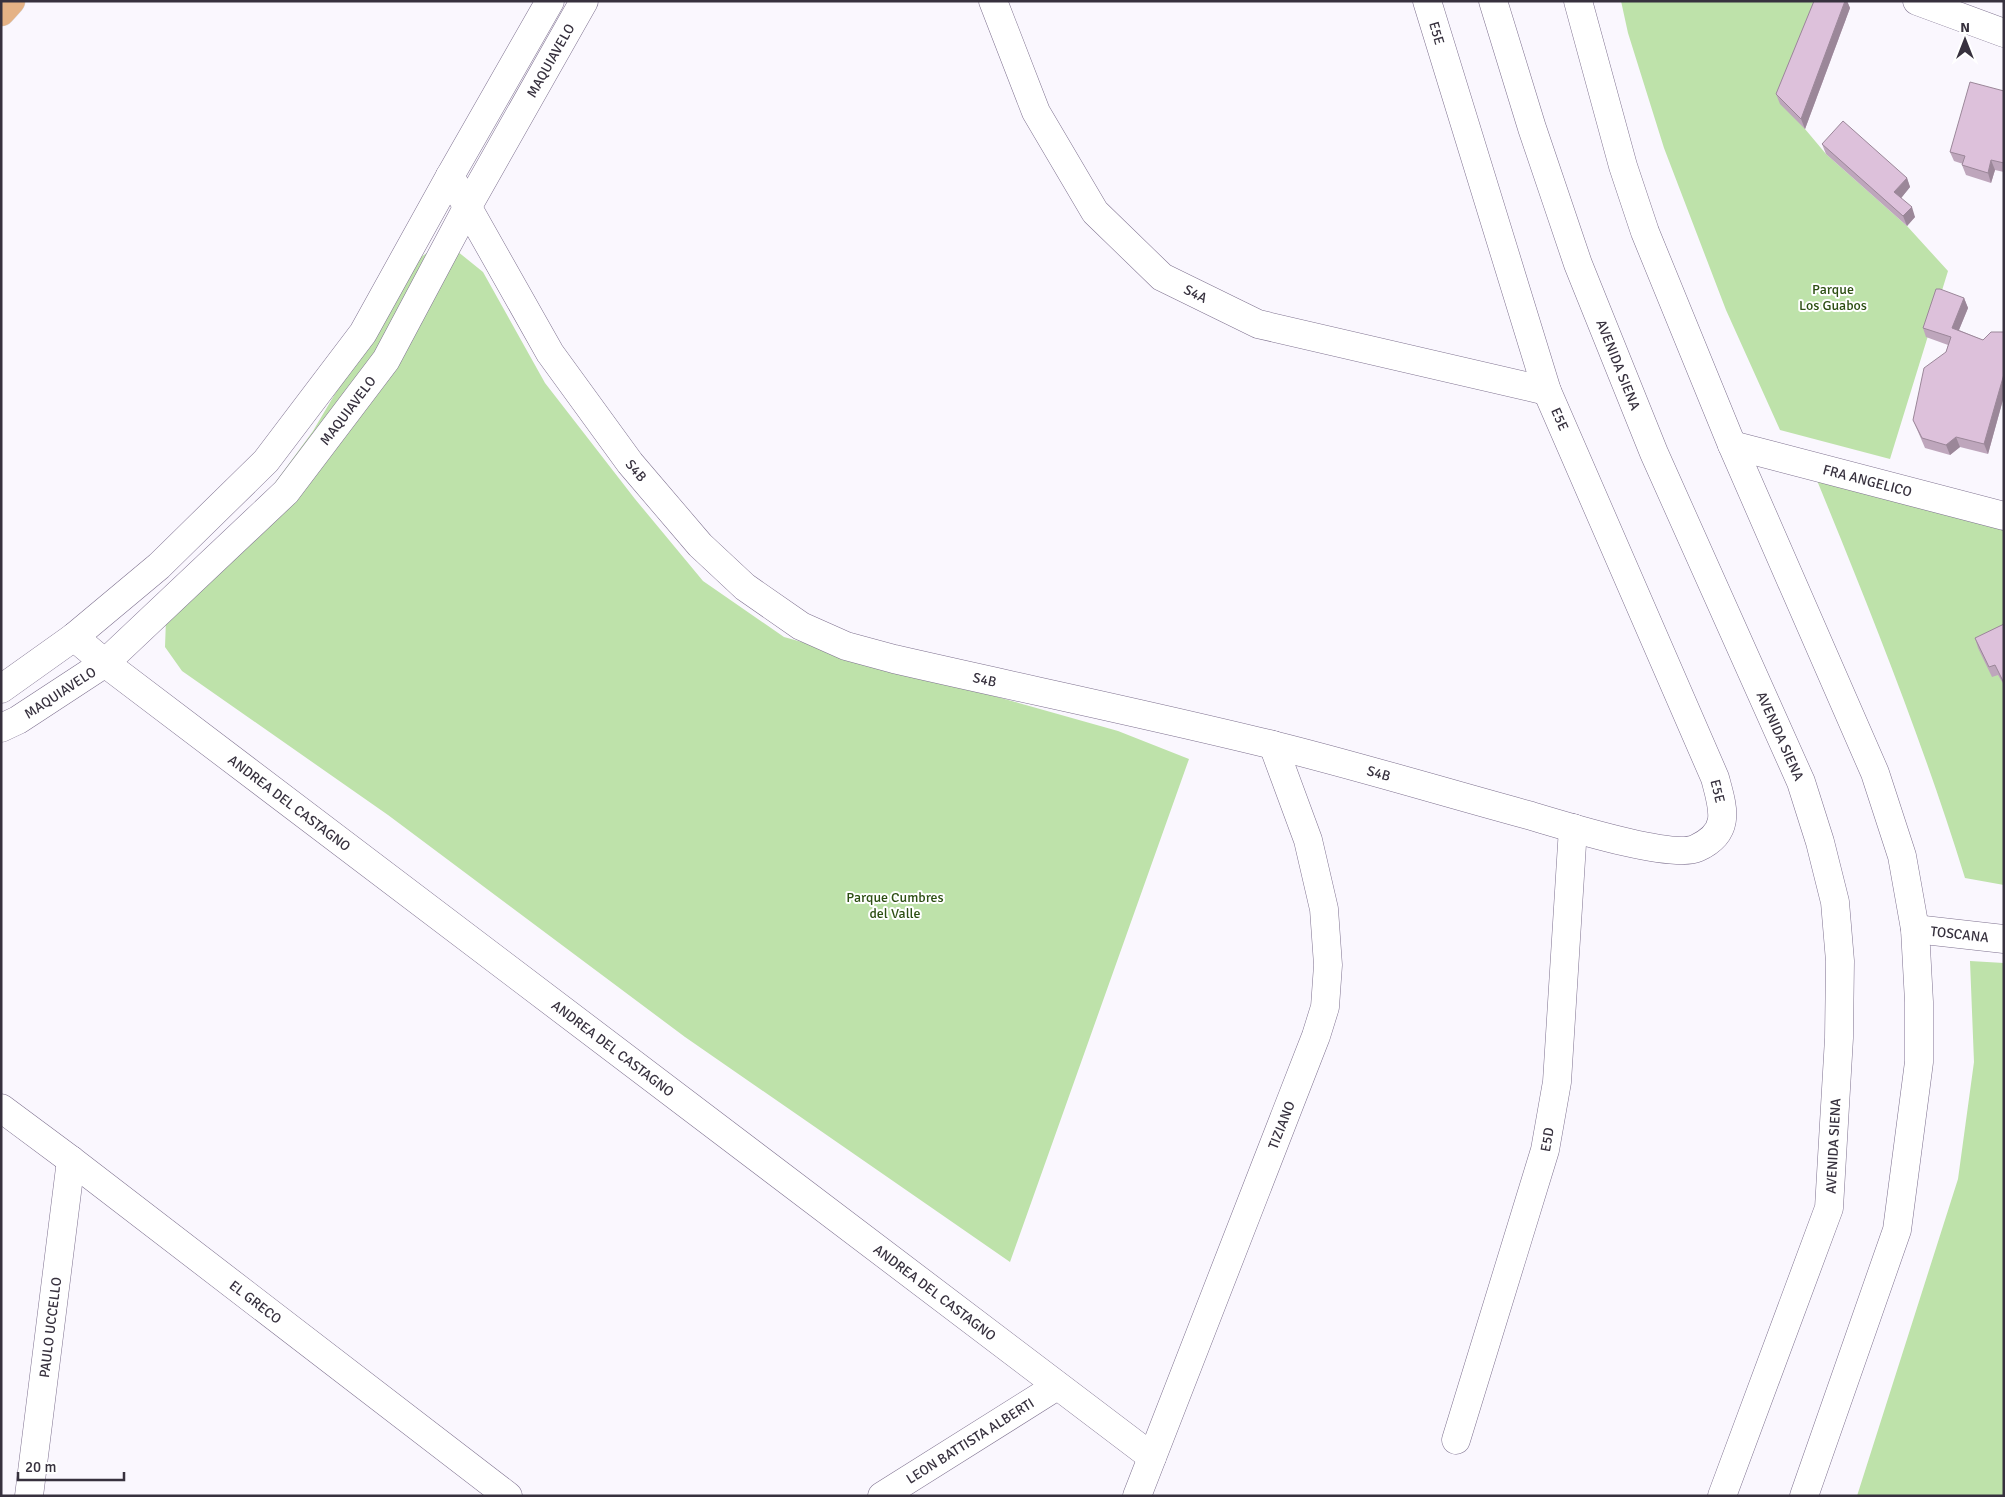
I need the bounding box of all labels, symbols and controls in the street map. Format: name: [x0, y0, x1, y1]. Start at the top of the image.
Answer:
north arrow: [1940, 15, 1990, 65]
text: N: [1960, 19, 1970, 36]
street label: E5E: [1425, 20, 1448, 47]
street label: MAQUIAVELO: [523, 21, 578, 101]
street label: S4A: [1181, 281, 1210, 307]
park label: Parque Los Guabos: [1799, 281, 1867, 314]
street label: AVENIDA SIENA: [1592, 317, 1644, 413]
street label: MAQUIAVELO: [316, 373, 380, 449]
street label: E5E: [1547, 405, 1572, 433]
street label: S4B: [622, 456, 650, 485]
street label: FRA ANGELICO: [1821, 461, 1914, 501]
street label: MAQUIAVELO: [21, 663, 99, 723]
street label: S4B: [971, 669, 998, 691]
street label: AVENIDA SIENA: [1753, 689, 1807, 784]
street label: ANDREA DEL CASTAGNO: [225, 752, 354, 855]
street label: S4B: [1365, 762, 1392, 785]
street label: E5E: [1706, 778, 1729, 805]
park label: Parque Cumbres del Valle: [846, 889, 944, 922]
street label: TOSCANA: [1930, 923, 1990, 946]
street label: ANDREA DEL CASTAGNO: [548, 997, 677, 1100]
street label: AVENIDA SIENA: [1823, 1097, 1845, 1194]
street label: TIZIANO: [1265, 1099, 1299, 1152]
street label: E5D: [1537, 1126, 1558, 1153]
street label: ANDREA DEL CASTAGNO: [870, 1241, 999, 1345]
street label: PAULO UCCELLO: [36, 1276, 65, 1379]
street label: EL GRECO: [226, 1277, 285, 1328]
street label: LEON BATTISTA ALBERTI: [903, 1395, 1037, 1488]
scale bar: [18, 1450, 124, 1482]
text: 20 m: [25, 1458, 56, 1476]

